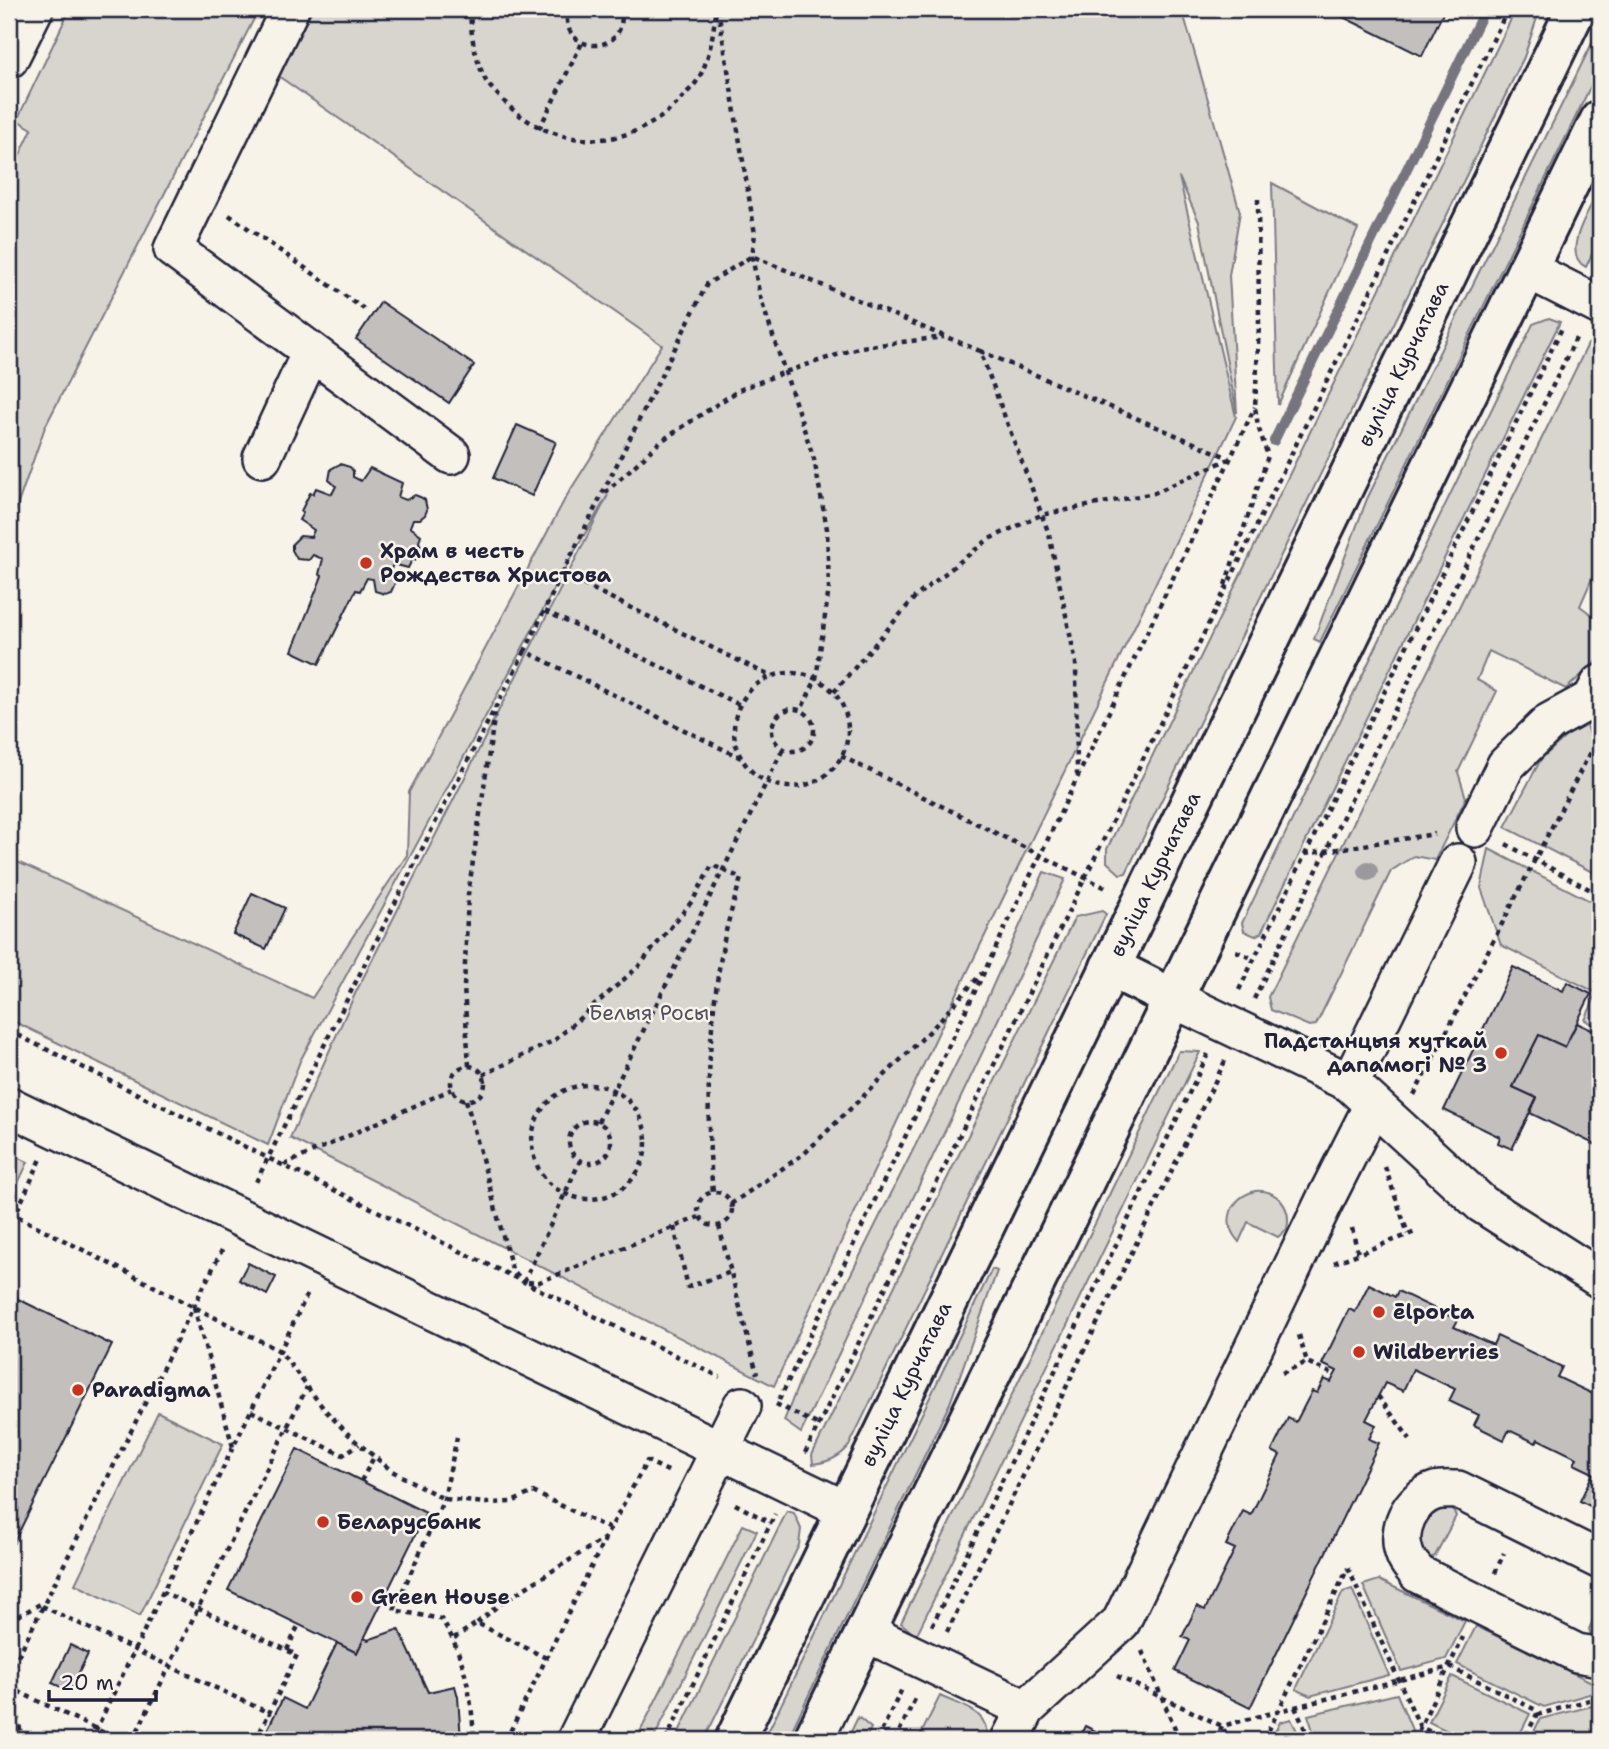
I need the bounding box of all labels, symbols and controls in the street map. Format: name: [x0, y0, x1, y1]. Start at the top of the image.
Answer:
street label: вуліца Курчатава: [1351, 277, 1455, 451]
place label: Храм в честь Рождества Христова: [380, 537, 612, 589]
marker: Храм в честь Рождества Христова: [358, 555, 374, 571]
street label: вуліца Курчатава: [1103, 787, 1207, 961]
park label: Белыя Росы: [589, 999, 709, 1027]
place label: Падстанцыя хуткай дапамогі № 3: [1264, 1027, 1487, 1079]
marker: Падстанцыя хуткай дапамогі № 3: [1493, 1045, 1509, 1061]
street label: вуліца Курчатава: [854, 1297, 958, 1471]
place label: ēlporta: [1393, 1298, 1475, 1326]
marker: ēlporta: [1371, 1304, 1387, 1320]
place label: Wildberries: [1373, 1338, 1499, 1366]
marker: Wildberries: [1351, 1344, 1367, 1360]
place label: Paradigma: [92, 1376, 211, 1404]
marker: Paradigma: [70, 1382, 86, 1398]
place label: Беларусбанк: [337, 1508, 481, 1536]
marker: Беларусбанк: [315, 1514, 331, 1530]
place label: Green House: [371, 1583, 510, 1611]
marker: Green House: [349, 1589, 365, 1605]
scale bar: [49, 1658, 156, 1702]
text: 20 m: [60, 1669, 114, 1697]

